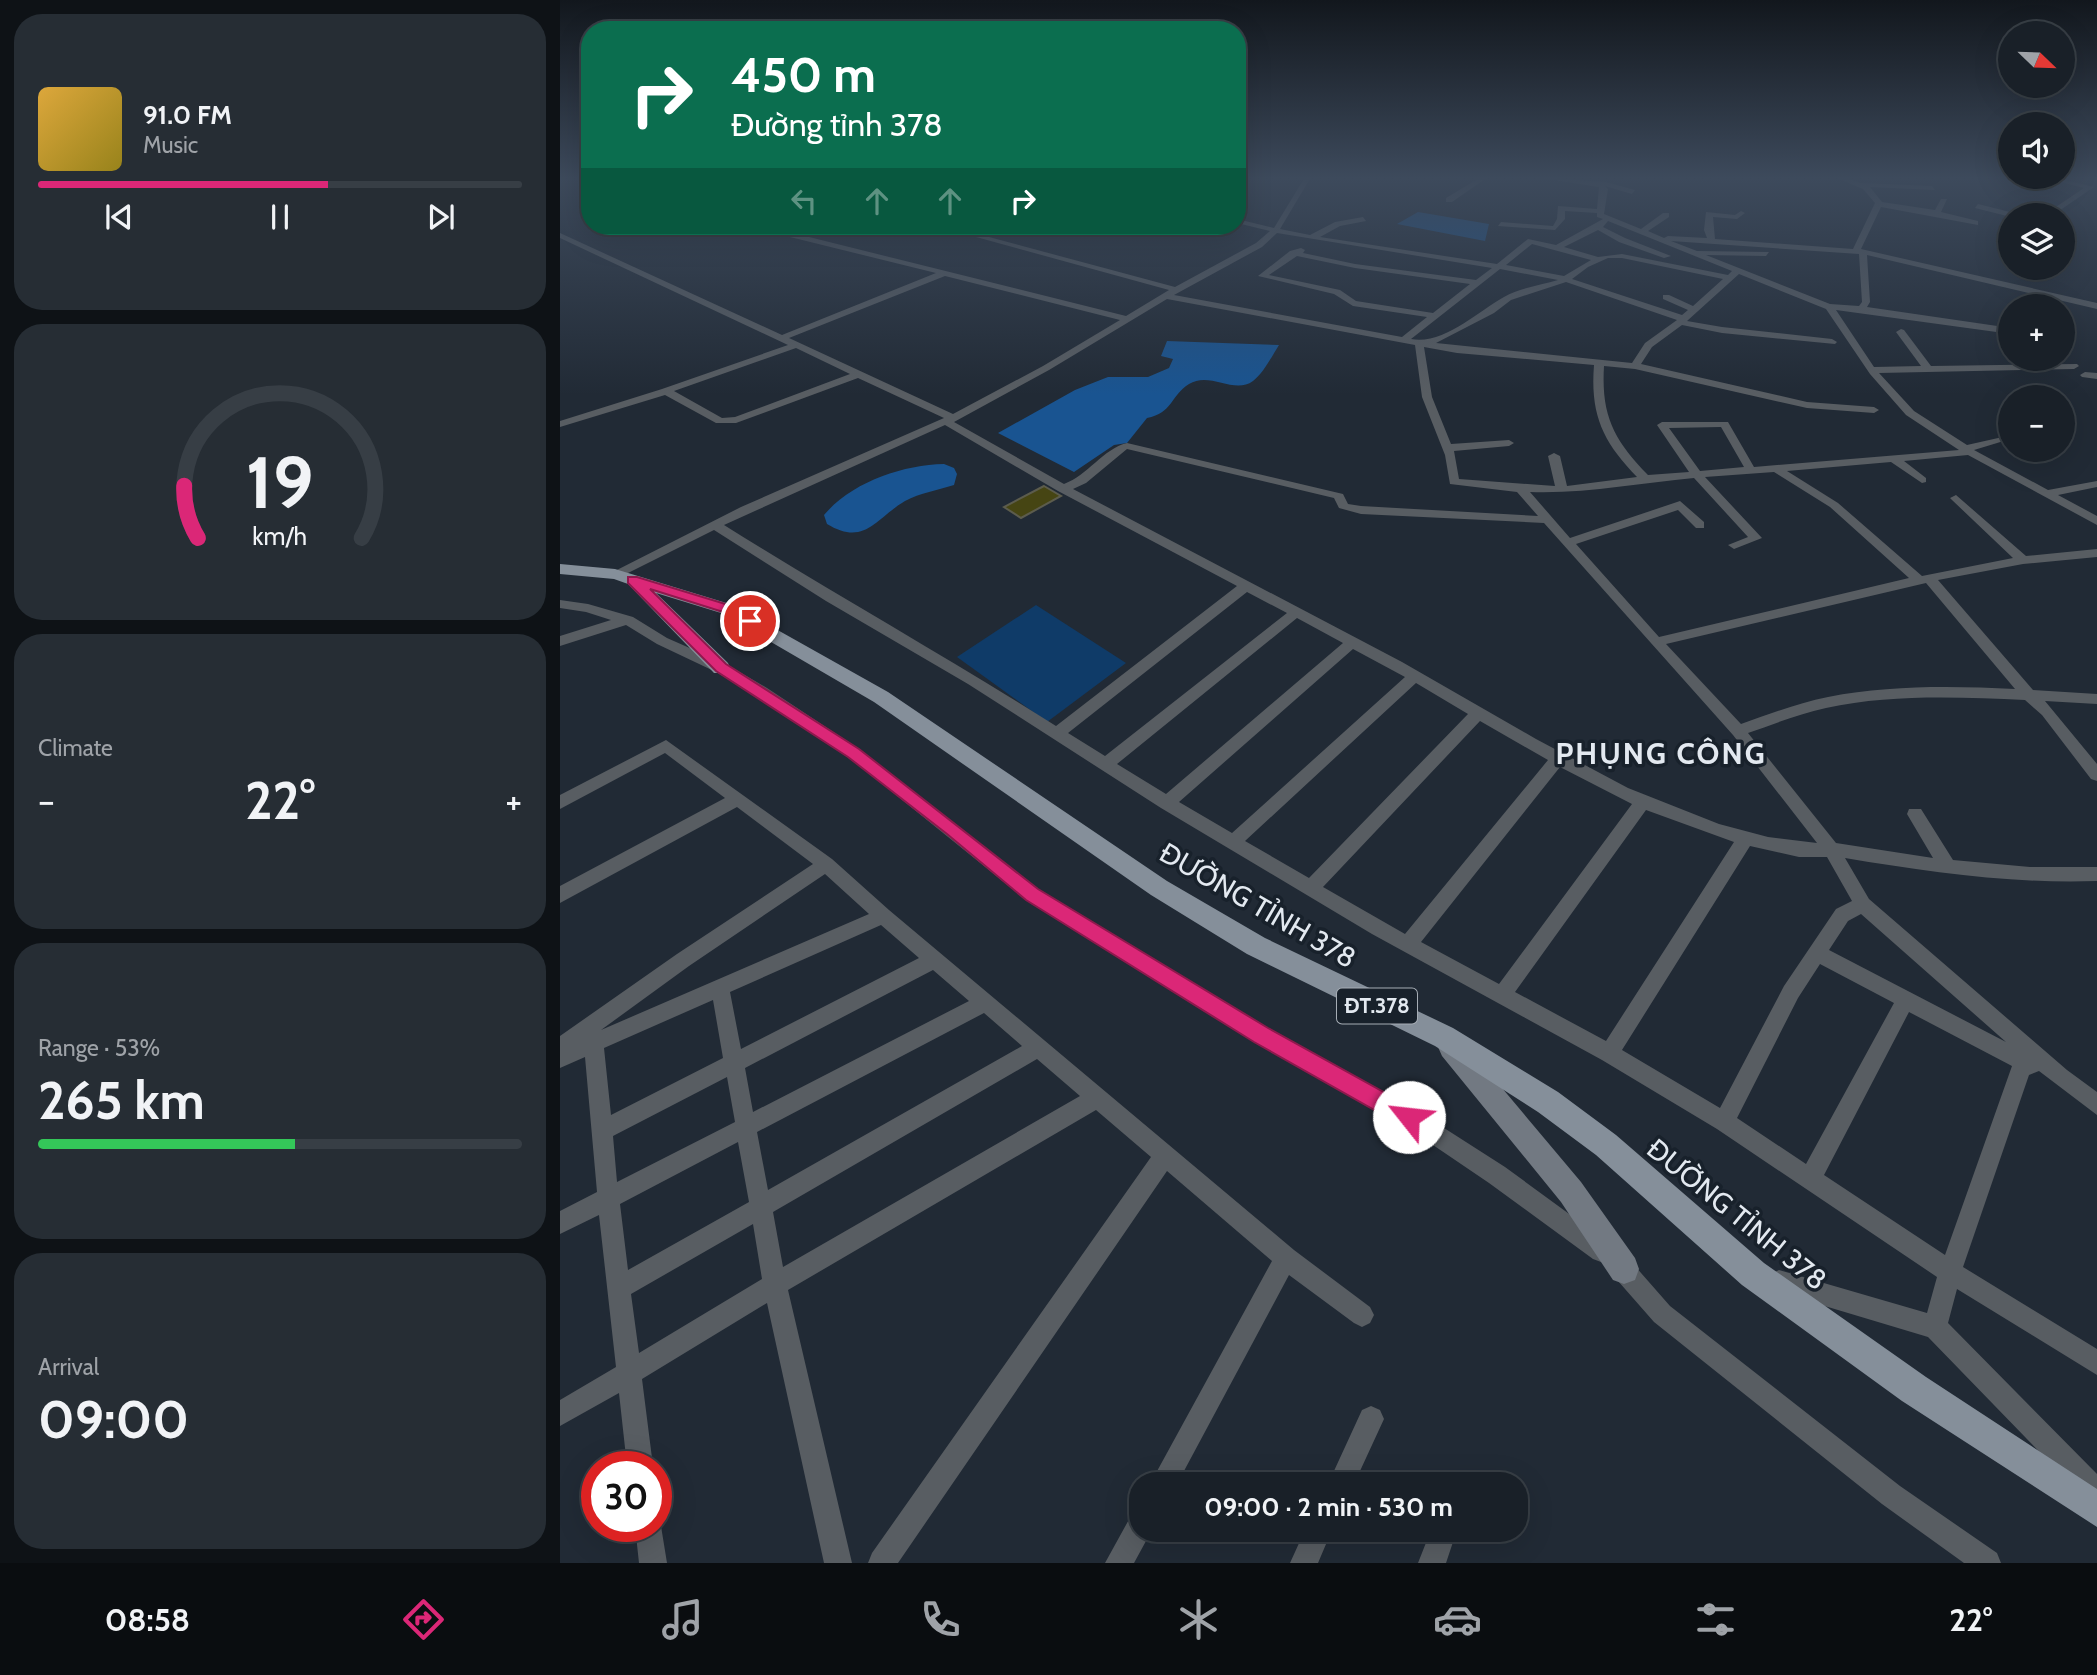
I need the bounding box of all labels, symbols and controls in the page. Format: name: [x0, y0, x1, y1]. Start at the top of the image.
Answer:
north arrow: [1998, 21, 2076, 98]
map controls: [1998, 21, 2075, 462]
text: 450 m: [731, 45, 876, 104]
icon: right: [616, 49, 707, 140]
text: 91.0 FM: [143, 99, 232, 131]
text: Đường tỉnh 378: [731, 105, 943, 144]
button: sound: [1998, 112, 2075, 189]
text: Music: [143, 131, 198, 159]
icon: left: [785, 182, 823, 220]
icon: ahead: [858, 182, 896, 220]
icon: ahead: [931, 182, 969, 220]
icon: right: [1004, 182, 1042, 220]
icon: previous: [100, 198, 138, 236]
icon: pause: [261, 198, 299, 236]
icon: next: [422, 198, 460, 236]
button: layers: [1998, 203, 2075, 280]
button: +: [1998, 294, 2075, 371]
button: −: [1998, 385, 2075, 462]
text: 19: [246, 438, 314, 526]
text: km/h: [253, 520, 307, 550]
pin: [720, 591, 780, 651]
icon: arrive: [731, 602, 769, 640]
text: Climate: [38, 734, 113, 762]
district label: PHỤNG CÔNG: [1555, 735, 1767, 772]
text: 22°: [245, 769, 315, 832]
text: −: [38, 777, 55, 824]
text: +: [505, 777, 522, 824]
street label: ĐƯỜNG TỈNH 378: [1154, 835, 1362, 975]
road number: ĐT.378: [1337, 988, 1417, 1024]
text: Range · 53%: [38, 1034, 160, 1062]
text: 265 km: [38, 1069, 205, 1132]
position arrow: [1372, 1080, 1446, 1154]
street label: ĐƯỜNG TỈNH 378: [1640, 1131, 1834, 1297]
text: Arrival: [38, 1353, 99, 1381]
text: 09:00: [38, 1388, 189, 1451]
speed limit sign: 30: [581, 1451, 672, 1542]
text: 09:00 · 2 min · 530 m: [1204, 1491, 1453, 1523]
icon: directions: [399, 1595, 448, 1644]
icon: music: [658, 1595, 707, 1644]
icon: phone: [916, 1595, 965, 1644]
icon: climate: [1174, 1595, 1223, 1644]
icon: car: [1433, 1595, 1482, 1644]
icon: filters: [1691, 1595, 1740, 1644]
text: 08:58: [105, 1600, 190, 1639]
text: 22°: [1949, 1600, 1992, 1639]

